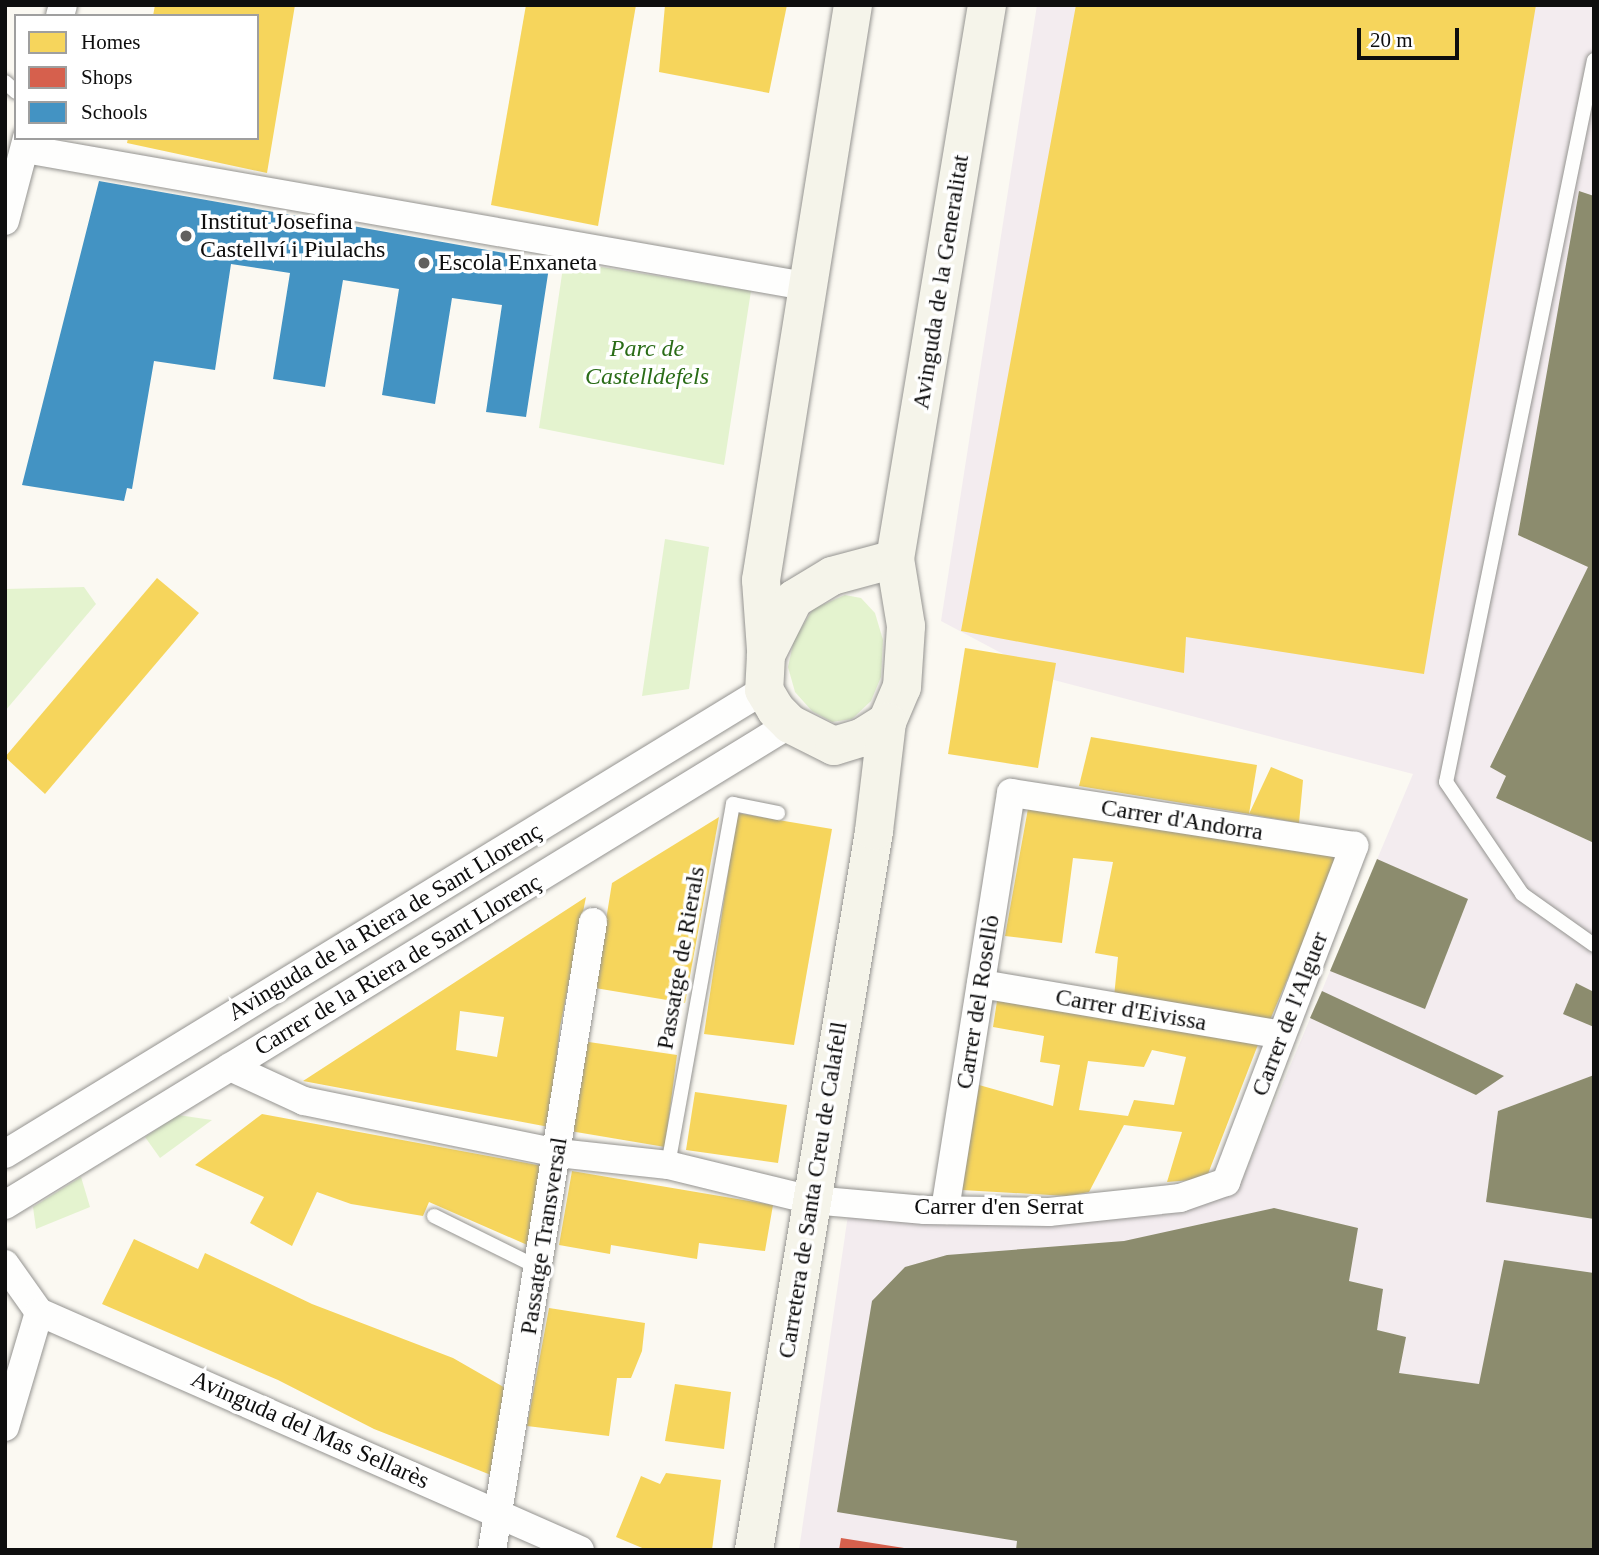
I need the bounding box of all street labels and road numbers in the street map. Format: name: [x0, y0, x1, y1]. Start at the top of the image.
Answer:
street label: Avinguda de la Generalitat: [907, 153, 975, 411]
street label: Carrer d'Andorra: [1099, 793, 1265, 847]
street label: Avinguda de la Riera de Sant Llorenç: [223, 817, 547, 1027]
street label: Passatge de Rierals: [651, 864, 711, 1052]
street label: Carrer de la Riera de Sant Llorenç: [250, 868, 546, 1062]
street label: Carrer del Rosellò: [950, 913, 1006, 1091]
street label: Carrer de l'Alguer: [1245, 928, 1335, 1100]
street label: Carrer d'Eivissa: [1053, 983, 1209, 1037]
street label: Carretera de Santa Creu de Calafell: [772, 1020, 854, 1360]
street label: Passatge Transversal: [514, 1135, 574, 1337]
street label: Carrer d'en Serrat: [914, 1193, 1084, 1221]
street label: Avinguda del Mas Sellarès: [187, 1364, 433, 1496]

